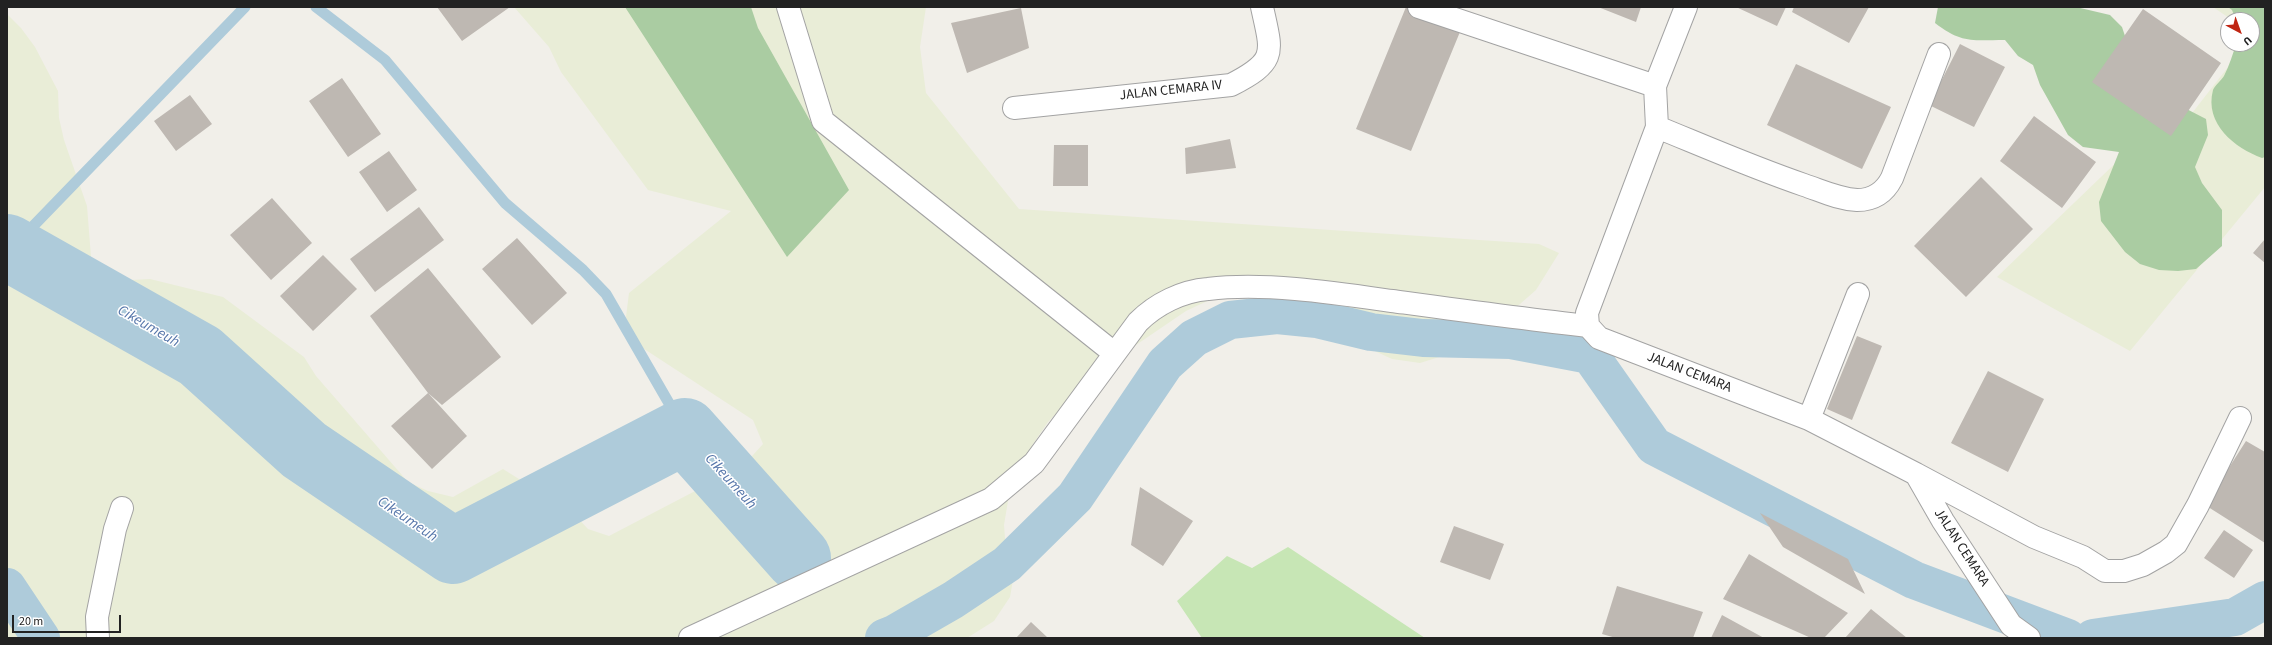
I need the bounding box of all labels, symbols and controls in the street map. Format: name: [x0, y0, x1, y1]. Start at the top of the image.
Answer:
north arrow: [2220, 12, 2260, 52]
text: U: [2240, 33, 2255, 49]
street label: JALAN CEMARA IV: [1119, 77, 1223, 105]
water label: Cikeumeuh: [114, 302, 182, 352]
street label: JALAN CEMARA: [1644, 349, 1734, 397]
water label: Cikeumeuh: [700, 450, 760, 514]
water label: Cikeumeuh: [374, 493, 440, 547]
street label: JALAN CEMARA: [1930, 506, 1992, 590]
scale bar: [14, 607, 123, 633]
text: 20 m: [19, 613, 43, 630]

